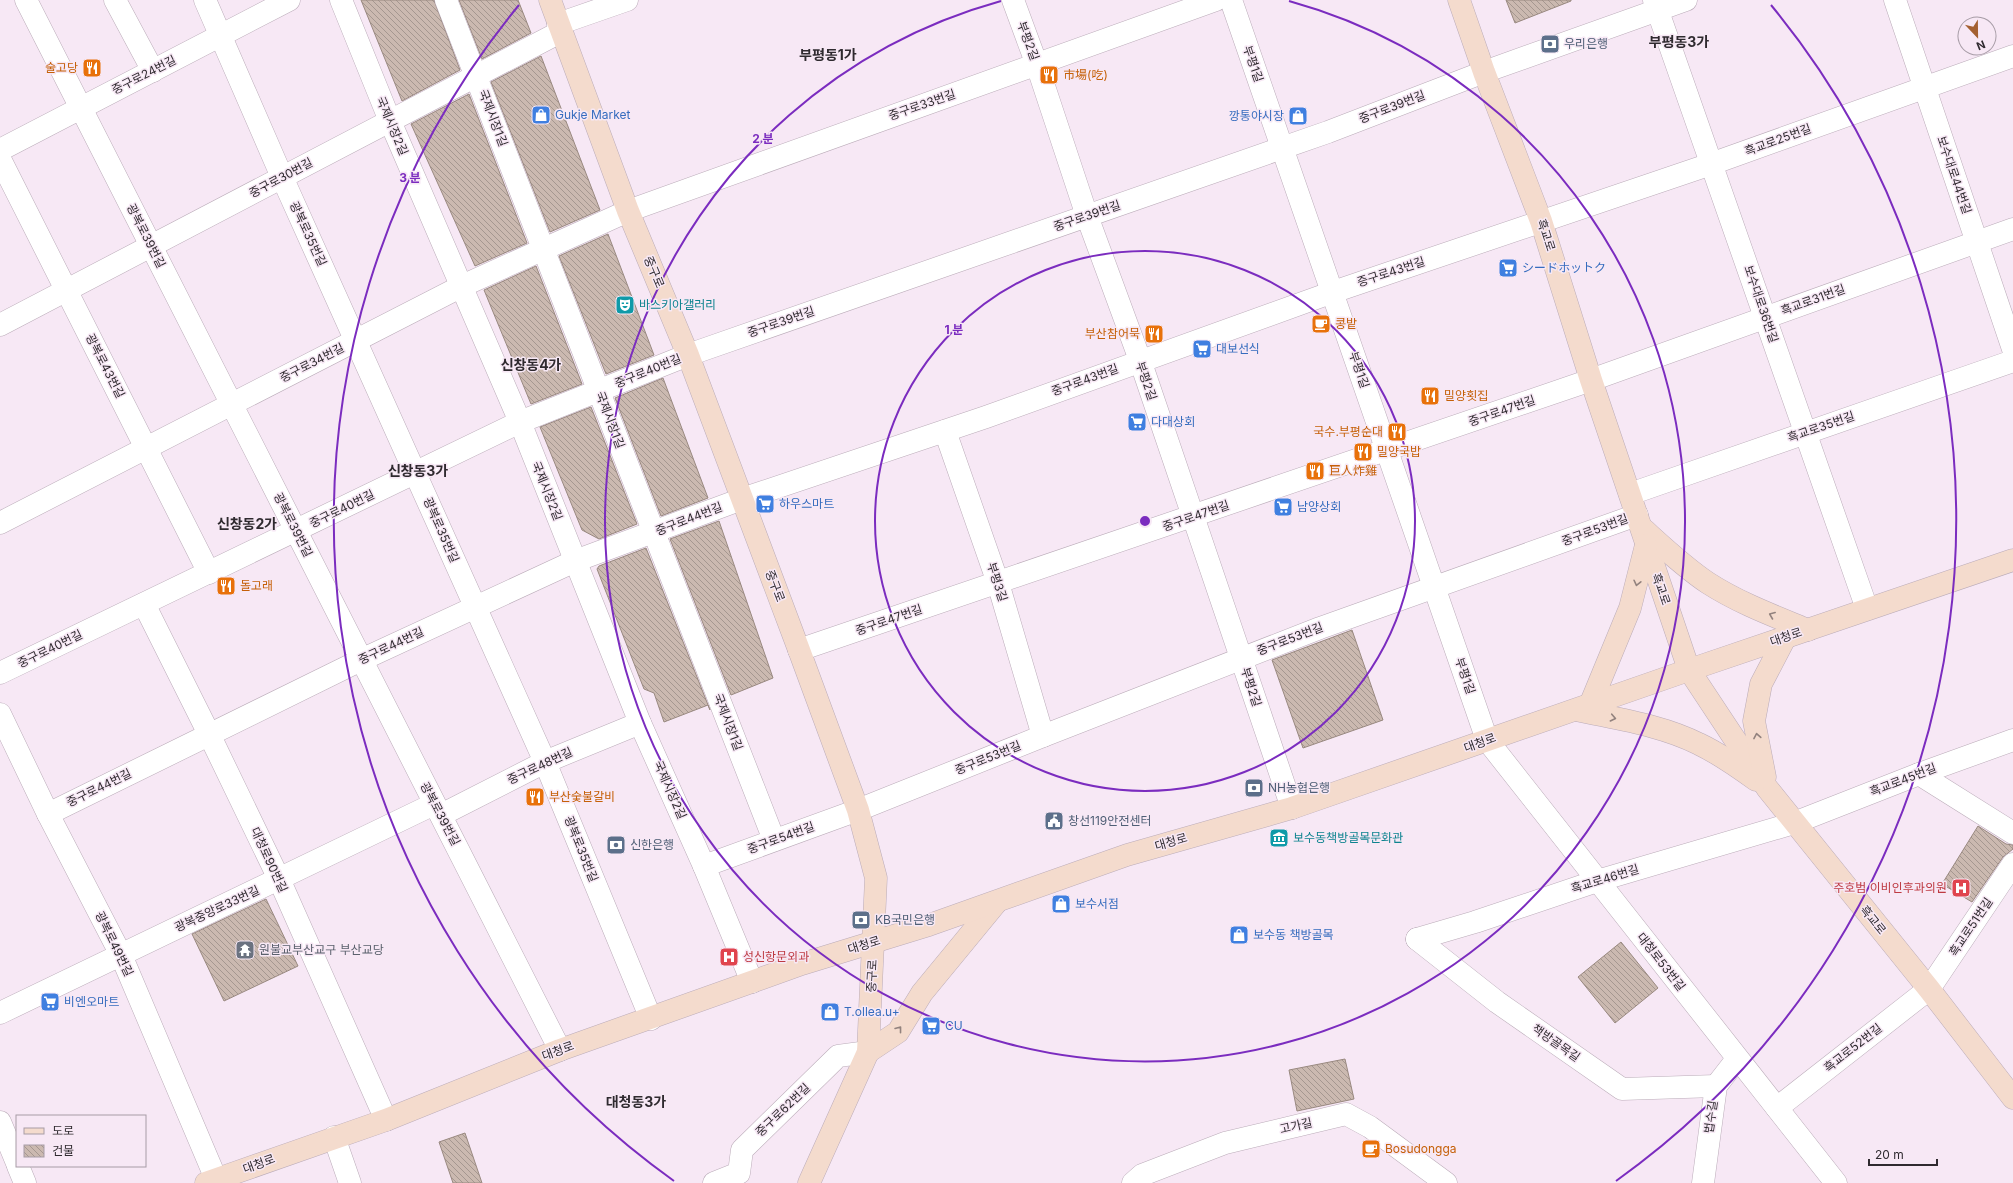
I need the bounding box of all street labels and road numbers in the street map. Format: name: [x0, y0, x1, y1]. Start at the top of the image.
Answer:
street label: 부평2길: [1015, 19, 1042, 62]
street label: 부평1길: [1240, 43, 1267, 84]
street label: 중구로24번길: [109, 52, 178, 97]
street label: 중구로33번길: [886, 86, 957, 123]
street label: 국제시장1길: [476, 87, 511, 149]
street label: 중구로39번길: [1356, 87, 1427, 126]
street label: 국제시장2길: [373, 94, 412, 158]
street label: 흑교로25번길: [1742, 121, 1813, 159]
street label: 보수대로44번길: [1934, 134, 1975, 216]
street label: 중구로30번길: [246, 154, 315, 201]
street label: 중구로39번길: [1051, 197, 1122, 234]
street label: 광복로35번길: [287, 199, 330, 269]
street label: 광복로39번길: [124, 201, 169, 270]
street label: 흑교로: [1534, 217, 1559, 253]
street label: 중구로: [641, 254, 668, 290]
street label: 중구로43번길: [1355, 254, 1427, 290]
street label: 보수대로36번길: [1741, 263, 1782, 345]
street label: 흑교로31번길: [1779, 281, 1847, 318]
street label: 중구로39번길: [745, 303, 816, 340]
street label: 광복로43번길: [83, 331, 128, 401]
street label: 중구로34번길: [277, 340, 347, 385]
street label: 부평1길: [1346, 349, 1373, 390]
street label: 중구로40번길: [612, 350, 683, 391]
street label: 부평2길: [1133, 359, 1160, 402]
street label: 중구로43번길: [1049, 360, 1120, 399]
street label: 국제시장1길: [593, 389, 628, 451]
street label: 중구로47번길: [1466, 392, 1537, 429]
street label: 흑교로35번길: [1785, 408, 1856, 445]
street label: 국제시장2길: [529, 459, 566, 523]
street label: 중구로40번길: [307, 486, 377, 531]
street label: 광복로39번길: [271, 490, 316, 559]
street label: 광복로35번길: [420, 495, 463, 565]
street label: 중구로47번길: [1160, 497, 1231, 534]
street label: 중구로44번길: [653, 499, 725, 538]
street label: 중구로53번길: [1559, 511, 1630, 549]
street label: 부평3길: [984, 560, 1011, 603]
street label: 중구로: [763, 568, 788, 604]
street label: 흑교로: [1649, 571, 1674, 607]
street label: 중구로47번길: [853, 601, 924, 638]
street label: 중구로53번길: [1254, 619, 1325, 658]
street label: 중구로44번길: [356, 624, 426, 667]
street label: 대청로: [1768, 624, 1804, 649]
street label: 중구로40번길: [15, 626, 85, 671]
street label: 부평1길: [1452, 655, 1479, 696]
street label: 부평2길: [1238, 665, 1265, 708]
street label: 국제시장1길: [711, 691, 746, 753]
street label: 대청로: [1462, 730, 1498, 755]
street label: 중구로53번길: [953, 737, 1023, 778]
street label: 중구로48번길: [505, 744, 575, 787]
street label: 국제시장2길: [651, 758, 690, 821]
street label: 흑교로45번길: [1867, 760, 1938, 799]
street label: 중구로44번길: [64, 765, 134, 810]
street label: 광복로39번길: [417, 779, 464, 848]
street label: 광복로35번길: [561, 814, 602, 884]
street label: 중구로54번길: [745, 818, 816, 857]
street label: 대청로90번길: [248, 825, 291, 895]
street label: 대청로: [1153, 830, 1189, 853]
street label: 흑교로46번길: [1569, 861, 1641, 896]
street label: 광복중앙로33번길: [172, 882, 262, 935]
street label: 흑교로51번길: [1946, 895, 1996, 959]
street label: 흑교로: [1857, 902, 1890, 937]
street label: 광복로49번길: [92, 909, 137, 979]
street label: 대청로53번길: [1634, 930, 1689, 994]
street label: 대청로: [846, 933, 882, 957]
street label: 중구로: [863, 959, 880, 993]
street label: 흑교로52번길: [1821, 1020, 1885, 1075]
street label: 책방골목길: [1529, 1021, 1583, 1065]
street label: 대청로: [540, 1038, 576, 1063]
street label: 중구로62번길: [752, 1080, 813, 1139]
street label: 법수길: [1701, 1099, 1720, 1134]
street label: 고가길: [1278, 1114, 1314, 1137]
street label: 대청로: [241, 1151, 277, 1176]

